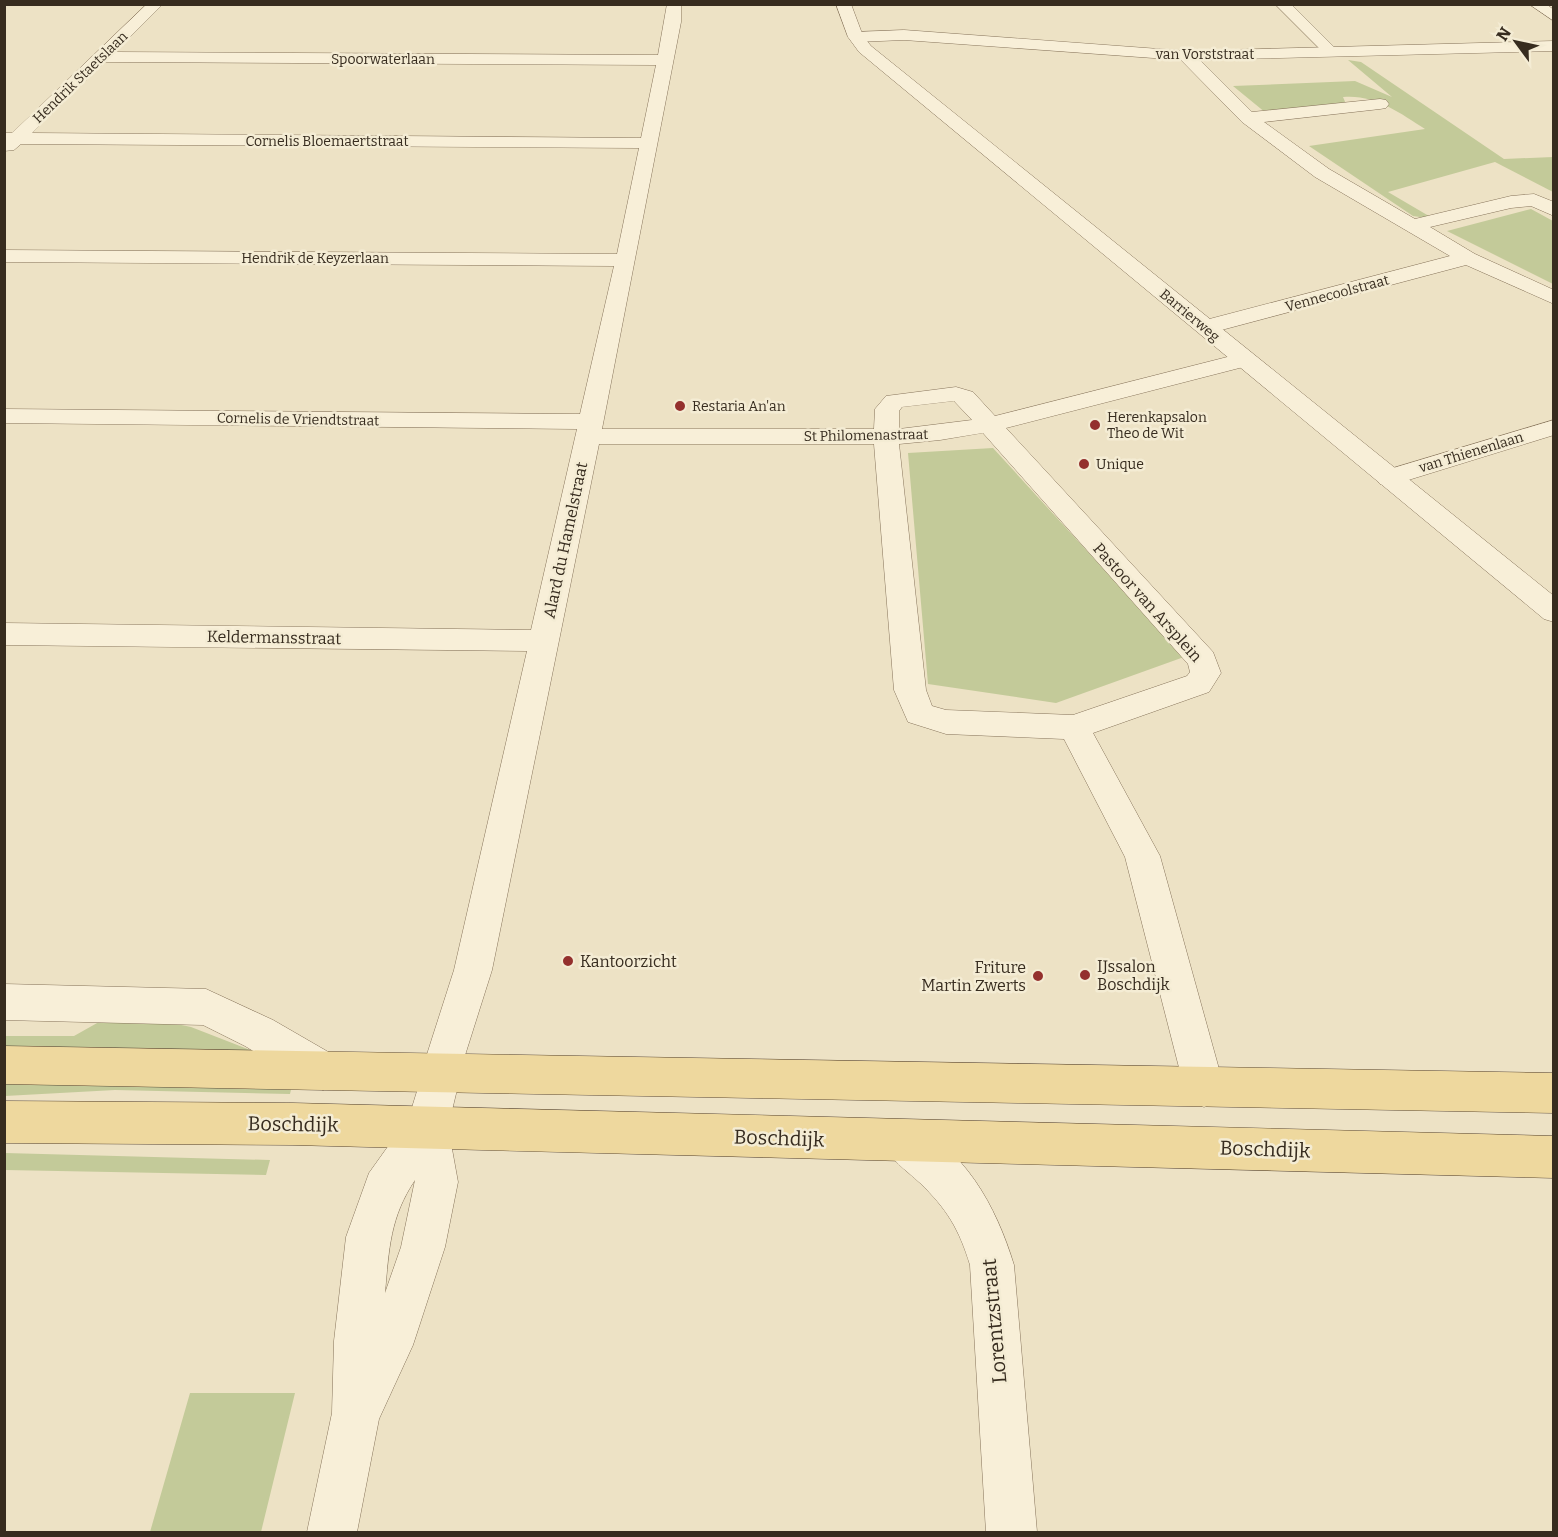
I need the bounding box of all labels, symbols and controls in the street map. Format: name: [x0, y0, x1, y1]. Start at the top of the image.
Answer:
north arrow: [1486, 12, 1546, 72]
text: N: [1493, 24, 1515, 44]
street label: Hendrik Staetslaan: [30, 28, 131, 127]
street label: van Vorststraat: [1155, 46, 1254, 63]
street label: Spoorwaterlaan: [331, 51, 435, 68]
street label: Cornelis Bloemaertstraat: [245, 133, 409, 150]
street label: Hendrik de Keyzerlaan: [241, 250, 389, 267]
street label: Vennecoolstraat: [1283, 271, 1391, 315]
street label: Barrierweg: [1156, 285, 1223, 345]
place label: Restaria An'an: [692, 398, 786, 415]
marker: Restaria An'an: [673, 399, 687, 413]
place label: Herenkapsalon Theo de Wit: [1107, 409, 1207, 442]
street label: Cornelis de Vriendtstraat: [217, 410, 379, 429]
marker: Herenkapsalon Theo de Wit: [1088, 418, 1102, 432]
street label: St Philomenastraat: [804, 426, 928, 445]
street label: van Thienenlaan: [1416, 428, 1526, 477]
place label: Unique: [1096, 456, 1144, 473]
marker: Unique: [1077, 457, 1091, 471]
street label: Alard du Hamelstraat: [540, 460, 591, 620]
street label: Pastoor van Arsplein: [1089, 539, 1206, 666]
street label: Keldermansstraat: [207, 627, 341, 648]
place label: Kantoorzicht: [580, 952, 677, 971]
marker: Kantoorzicht: [561, 954, 575, 968]
place label: IJssalon Boschdijk: [1097, 957, 1170, 994]
place label: Friture Martin Zwerts: [921, 958, 1026, 995]
marker: IJssalon Boschdijk: [1078, 968, 1092, 982]
marker: Friture Martin Zwerts: [1031, 969, 1045, 983]
street label: Boschdijk: [247, 1111, 339, 1138]
street label: Boschdijk: [733, 1124, 825, 1153]
street label: Boschdijk: [1219, 1135, 1311, 1164]
street label: Lorentzstraat: [977, 1258, 1011, 1384]

